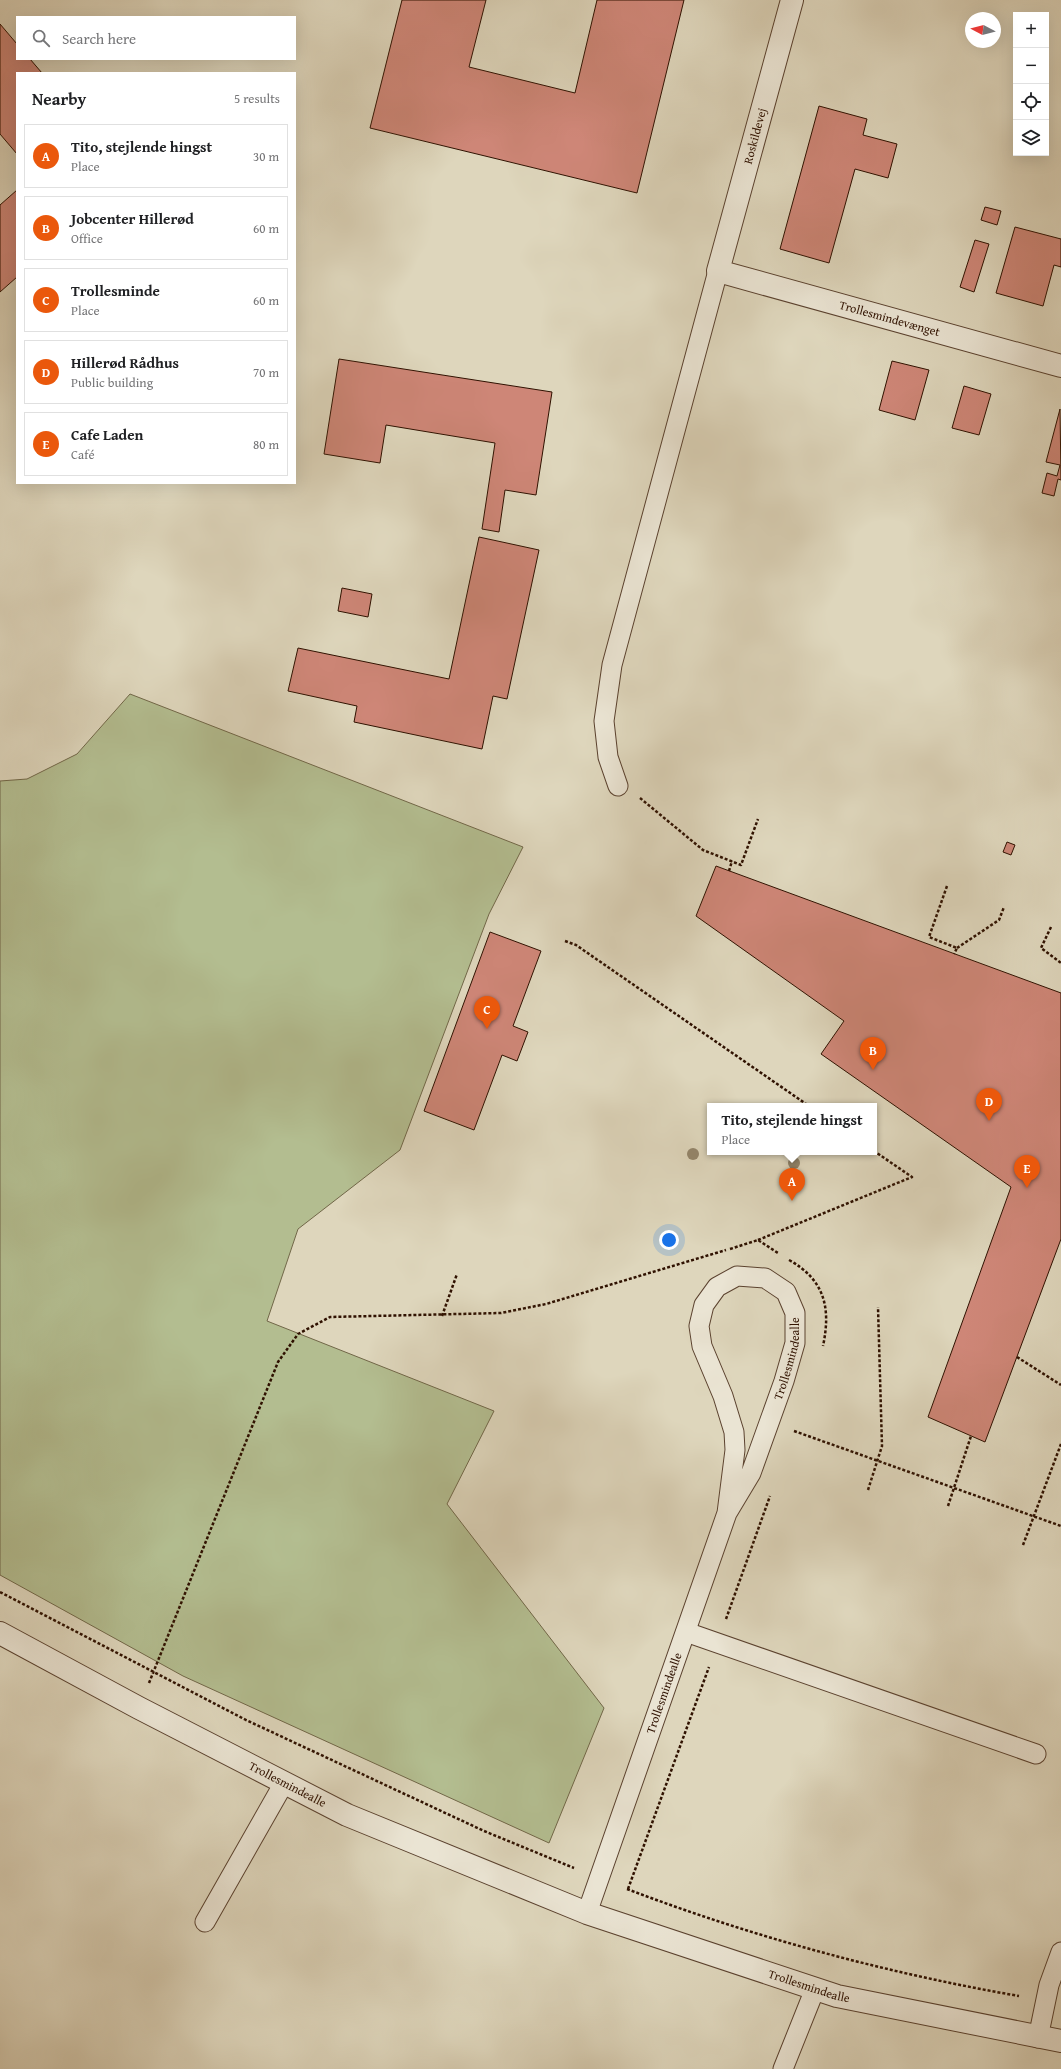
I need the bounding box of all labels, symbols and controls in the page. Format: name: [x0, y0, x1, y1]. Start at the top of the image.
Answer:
north arrow: [965, 12, 1001, 48]
map controls: [1013, 12, 1049, 156]
button: +: [1013, 12, 1049, 48]
search box: [16, 16, 296, 60]
icon: search: [30, 27, 52, 49]
text: Search here: [62, 28, 136, 49]
button: −: [1013, 48, 1049, 84]
button: locate: [1013, 84, 1049, 120]
text: Nearby: [32, 86, 86, 111]
text: 5 results: [234, 89, 280, 108]
street label: Roskildevej: [739, 106, 770, 166]
button: layers: [1013, 120, 1049, 156]
text: Tito, stejlende hingst: [71, 136, 212, 157]
text: A: [42, 147, 50, 166]
text: 30 m: [253, 147, 279, 166]
text: Place: [71, 157, 100, 176]
text: Jobcenter Hillerød: [71, 208, 194, 229]
text: B: [42, 219, 50, 238]
text: 60 m: [253, 219, 279, 238]
text: Office: [71, 229, 103, 248]
text: Trollesminde: [71, 280, 160, 301]
text: C: [42, 291, 50, 310]
text: 60 m: [253, 291, 279, 310]
street label: Trollesmindevænget: [837, 296, 943, 340]
text: Place: [71, 301, 100, 320]
text: Hillerød Rådhus: [71, 352, 179, 373]
text: D: [42, 363, 50, 382]
text: 70 m: [253, 363, 279, 382]
text: Public building: [71, 373, 153, 392]
text: Cafe Laden: [71, 424, 143, 445]
text: E: [43, 435, 49, 454]
text: 80 m: [253, 435, 279, 454]
text: Café: [71, 445, 94, 464]
pin: C: [474, 996, 500, 1029]
pin: B: [860, 1037, 886, 1070]
pin: D: [976, 1088, 1002, 1121]
popup: [707, 1103, 877, 1155]
text: Tito, stejlende hingst: [721, 1109, 863, 1130]
text: Place: [721, 1130, 750, 1149]
pin: E: [1014, 1155, 1040, 1188]
pin: A: [779, 1168, 805, 1201]
your location: [659, 1230, 679, 1250]
street label: Trollesmindealle: [769, 1317, 803, 1402]
street label: Trollesmindealle: [641, 1650, 686, 1736]
street label: Trollesmindealle: [246, 1757, 330, 1811]
street label: Trollesmindealle: [766, 1965, 852, 2006]

